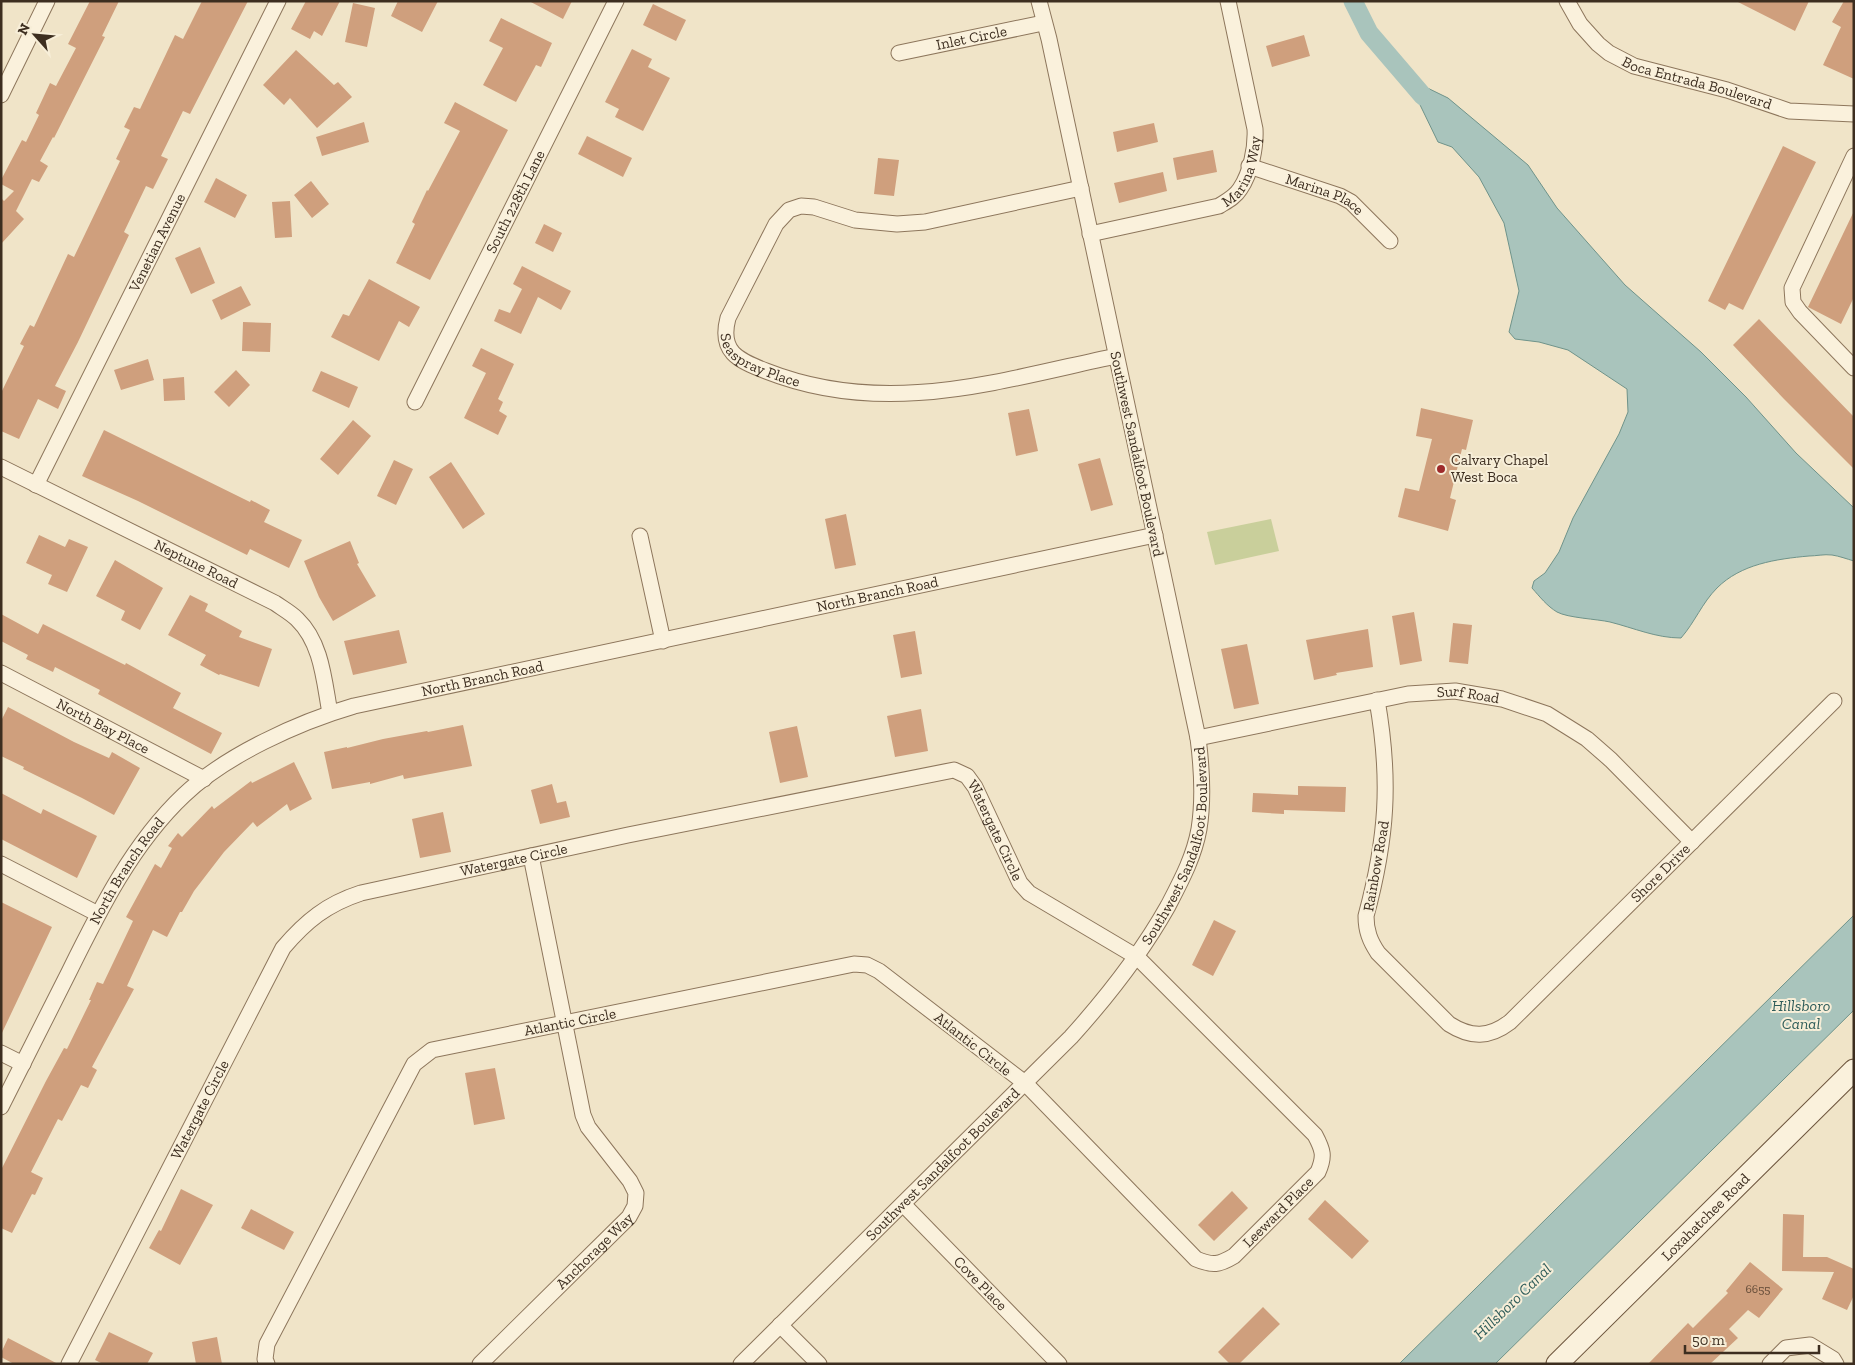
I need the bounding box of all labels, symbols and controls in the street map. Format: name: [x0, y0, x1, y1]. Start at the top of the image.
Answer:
north arrow: [10, 10, 60, 60]
text: N: [14, 20, 34, 38]
street label: Inlet Circle: [935, 22, 1008, 54]
street label: Boca Entrada Boulevard: [1619, 52, 1775, 114]
street label: Marina Way: [1219, 135, 1264, 211]
street label: South 228th Lane: [482, 147, 549, 256]
street label: Marina Place: [1283, 170, 1368, 219]
street label: Venetian Avenue: [125, 190, 189, 296]
street label: Seaspray Place: [717, 332, 802, 391]
street label: Southwest Sandalfoot Boulevard: [1106, 350, 1168, 559]
place label: Calvary Chapel West Boca: [1451, 451, 1548, 486]
marker: Calvary Chapel West Boca: [1435, 463, 1447, 475]
street label: Neptune Road: [151, 536, 242, 593]
street label: North Branch Road: [815, 572, 941, 616]
street label: North Branch Road: [420, 657, 546, 700]
street label: Surf Road: [1436, 682, 1502, 708]
street label: North Bay Place: [53, 695, 153, 758]
street label: Southwest Sandalfoot Boulevard: [1138, 745, 1211, 948]
street label: Watergate Circle: [964, 776, 1027, 884]
street label: North Branch Road: [86, 813, 168, 927]
street label: Rainbow Road: [1359, 819, 1393, 913]
street label: Watergate Circle: [458, 839, 569, 880]
street label: Shore Drive: [1627, 840, 1694, 906]
water label: Hillsboro Canal: [1772, 996, 1830, 1033]
street label: Atlantic Circle: [523, 1004, 617, 1040]
street label: Atlantic Circle: [931, 1008, 1015, 1080]
street label: Watergate Circle: [167, 1057, 233, 1162]
street label: Southwest Sandalfoot Boulevard: [862, 1083, 1024, 1244]
street label: Loxahatchee Road: [1658, 1169, 1754, 1265]
street label: Leeward Place: [1239, 1173, 1317, 1251]
street label: Anchorage Way: [552, 1209, 637, 1293]
street label: Cove Place: [950, 1253, 1011, 1314]
water label: Hillsboro Canal: [1470, 1259, 1555, 1343]
house number: 6655: [1745, 1282, 1771, 1296]
scale bar: [1685, 1322, 1819, 1354]
text: 50 m: [1692, 1331, 1725, 1349]

